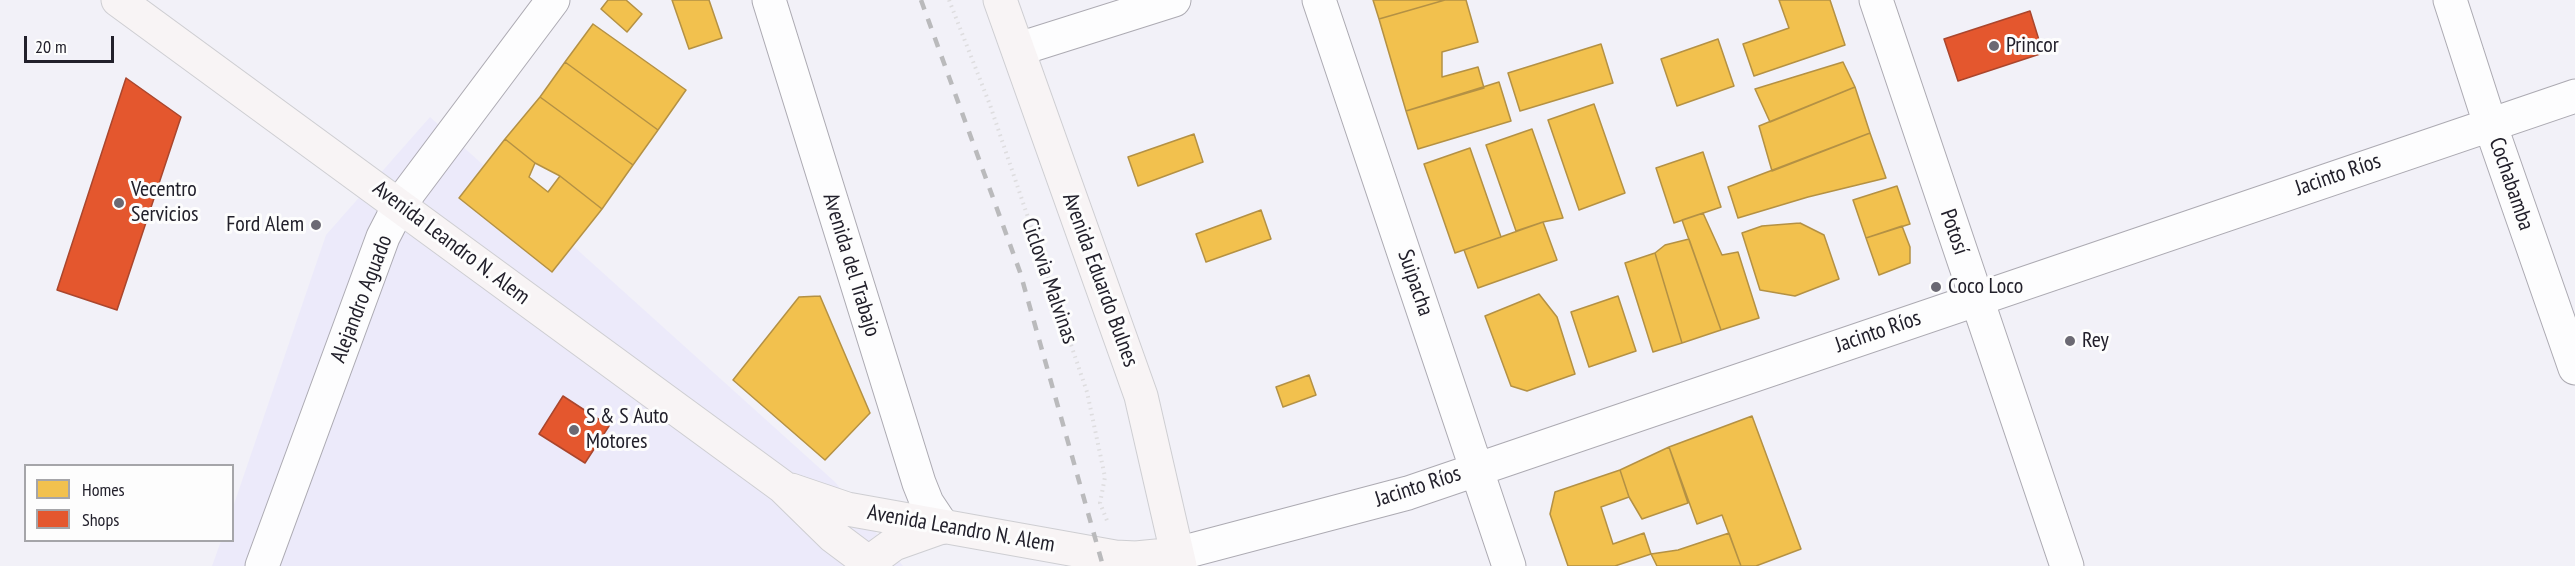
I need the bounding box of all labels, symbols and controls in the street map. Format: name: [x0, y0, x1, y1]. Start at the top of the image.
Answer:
scale bar: [27, 24, 117, 62]
place label: Princor: [2006, 33, 2059, 59]
text: 20 m: [35, 35, 67, 58]
marker: Princor: [1987, 39, 2001, 53]
street label: Cochabamba: [2483, 134, 2539, 234]
street label: Jacinto Ríos: [2292, 148, 2384, 202]
street label: Avenida Leandro N. Alem: [367, 175, 535, 311]
place label: Vecentro Servicios: [131, 177, 198, 228]
street label: Avenida Eduardo Bulnes: [1056, 189, 1144, 371]
street label: Avenida del Trabajo: [817, 190, 885, 340]
marker: Vecentro Servicios: [112, 196, 126, 210]
street label: Potosí: [1934, 206, 1974, 258]
place label: Ford Alem: [226, 212, 304, 238]
street label: Ciclovia Malvinas: [1015, 215, 1083, 347]
marker: Ford Alem: [309, 218, 323, 232]
street label: Alejandro Aguado: [326, 231, 398, 367]
street label: Suipacha: [1391, 246, 1439, 320]
place label: Coco Loco: [1948, 274, 2023, 300]
marker: Coco Loco: [1929, 280, 1943, 294]
street label: Jacinto Ríos: [1832, 305, 1924, 359]
place label: Rey: [2082, 328, 2109, 354]
marker: Rey: [2063, 334, 2077, 348]
place label: S & S Auto Motores: [586, 404, 669, 456]
marker: S & S Auto Motores: [567, 423, 581, 437]
street label: Jacinto Ríos: [1372, 461, 1464, 513]
legend: [24, 464, 234, 542]
text: Homes: [82, 478, 125, 501]
street label: Avenida Leandro N. Alem: [865, 500, 1057, 558]
text: Shops: [82, 508, 119, 531]

